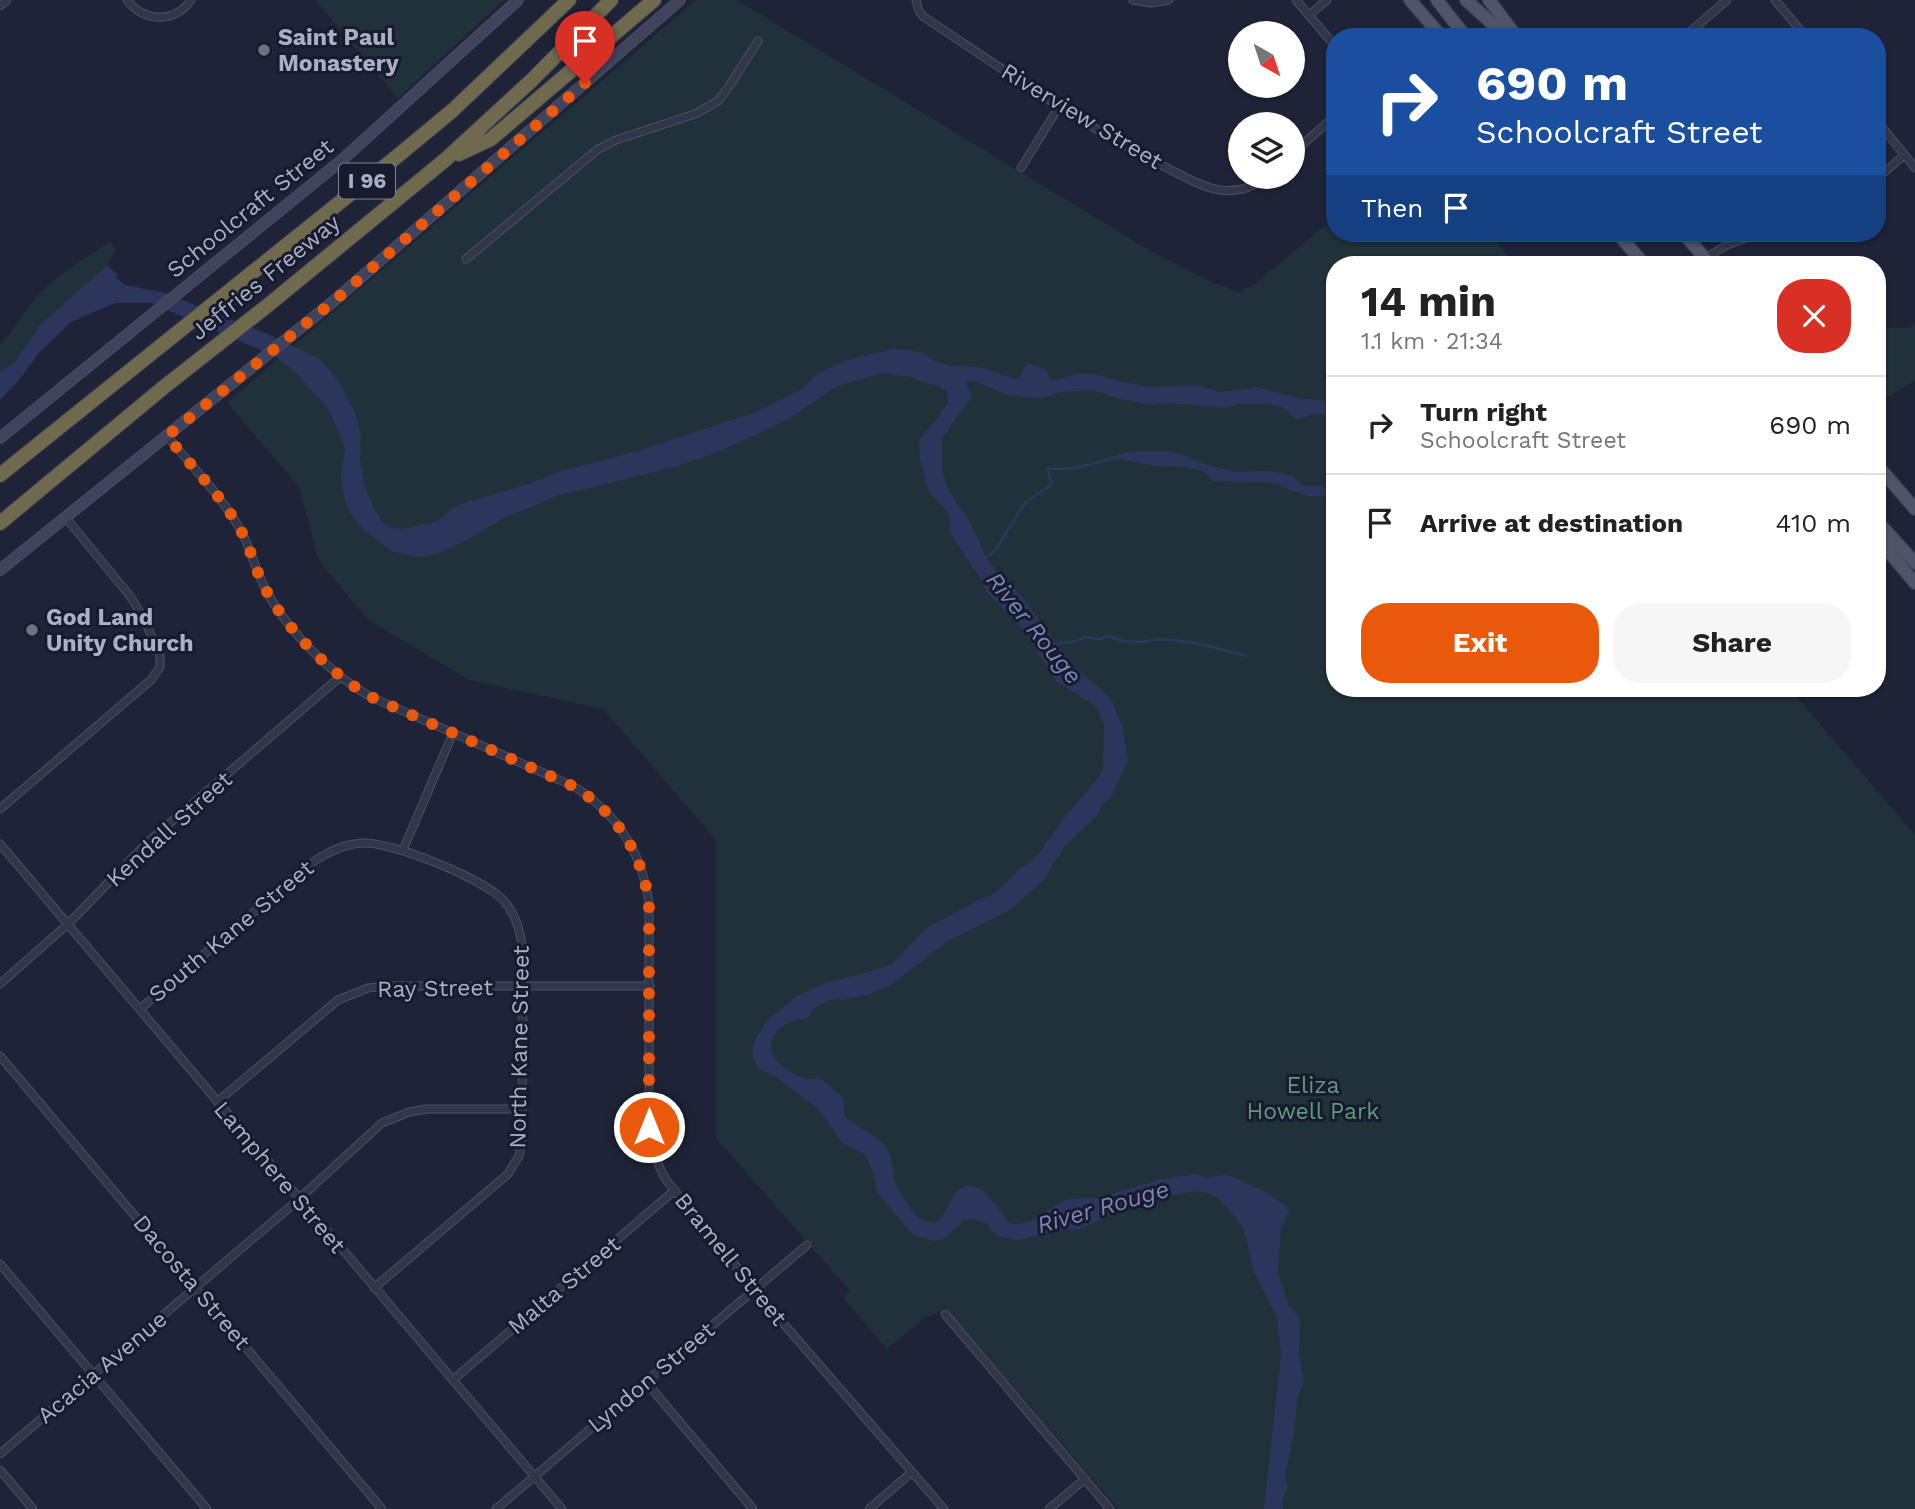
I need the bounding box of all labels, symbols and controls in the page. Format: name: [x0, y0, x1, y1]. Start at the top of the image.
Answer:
pin: [555, 11, 615, 83]
north arrow: [1228, 21, 1306, 98]
map controls: [1228, 21, 1305, 189]
icon: arrive: [566, 22, 604, 60]
place label: Saint Paul Monastery: [278, 24, 399, 77]
marker: Saint Paul Monastery: [256, 42, 272, 58]
text: 690 m: [1476, 54, 1628, 112]
icon: right: [1361, 56, 1452, 147]
street label: Riverview Street: [996, 58, 1167, 175]
button: layers: [1228, 112, 1305, 189]
text: Schoolcraft Street: [1476, 113, 1763, 151]
street label: Schoolcraft Street: [162, 133, 339, 284]
road number: I 96: [339, 164, 395, 198]
icon: arrive: [1437, 189, 1475, 227]
text: Then: [1361, 193, 1423, 223]
street label: Jeffries Freeway: [185, 209, 346, 346]
text: 14 min: [1361, 277, 1496, 326]
button: close: [1777, 279, 1851, 353]
text: 1.1 km · 21:34: [1361, 328, 1503, 355]
text: Turn right: [1420, 397, 1547, 427]
icon: right: [1361, 406, 1399, 444]
text: 690 m: [1769, 410, 1851, 440]
text: Schoolcraft Street: [1420, 427, 1626, 454]
icon: arrive: [1361, 504, 1399, 542]
text: Arrive at destination: [1420, 508, 1683, 538]
text: 410 m: [1776, 508, 1851, 538]
water label: River Rouge: [980, 566, 1088, 690]
button: Exit: [1361, 603, 1599, 683]
button: Share: [1613, 603, 1851, 683]
place label: God Land Unity Church: [46, 604, 194, 657]
marker: God Land Unity Church: [24, 622, 40, 638]
street label: Kendall Street: [101, 766, 238, 893]
street label: South Kane Street: [143, 854, 319, 1008]
street label: North Kane Street: [504, 945, 535, 1149]
street label: Ray Street: [377, 974, 494, 1003]
park label: Eliza Howell Park: [1247, 1072, 1379, 1125]
position arrow: [612, 1090, 686, 1164]
street label: Lamphere Street: [208, 1096, 351, 1259]
water label: River Rouge: [1034, 1175, 1172, 1239]
street label: Bramell Street: [669, 1188, 793, 1331]
street label: Dacosta Street: [127, 1209, 256, 1355]
street label: Malta Street: [503, 1230, 626, 1340]
street label: Acacia Avenue: [32, 1305, 173, 1429]
street label: Lyndon Street: [582, 1316, 721, 1438]

